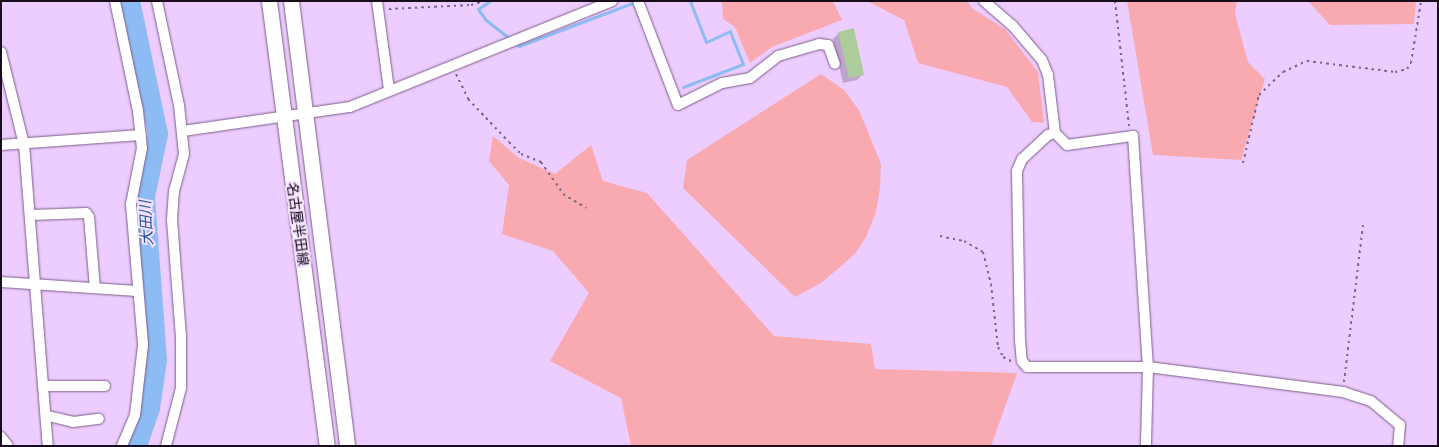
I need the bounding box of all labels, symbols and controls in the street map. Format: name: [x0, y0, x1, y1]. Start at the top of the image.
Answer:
street label: 名古屋半田線: [284, 181, 312, 267]
water label: 大田川: [137, 200, 157, 246]

